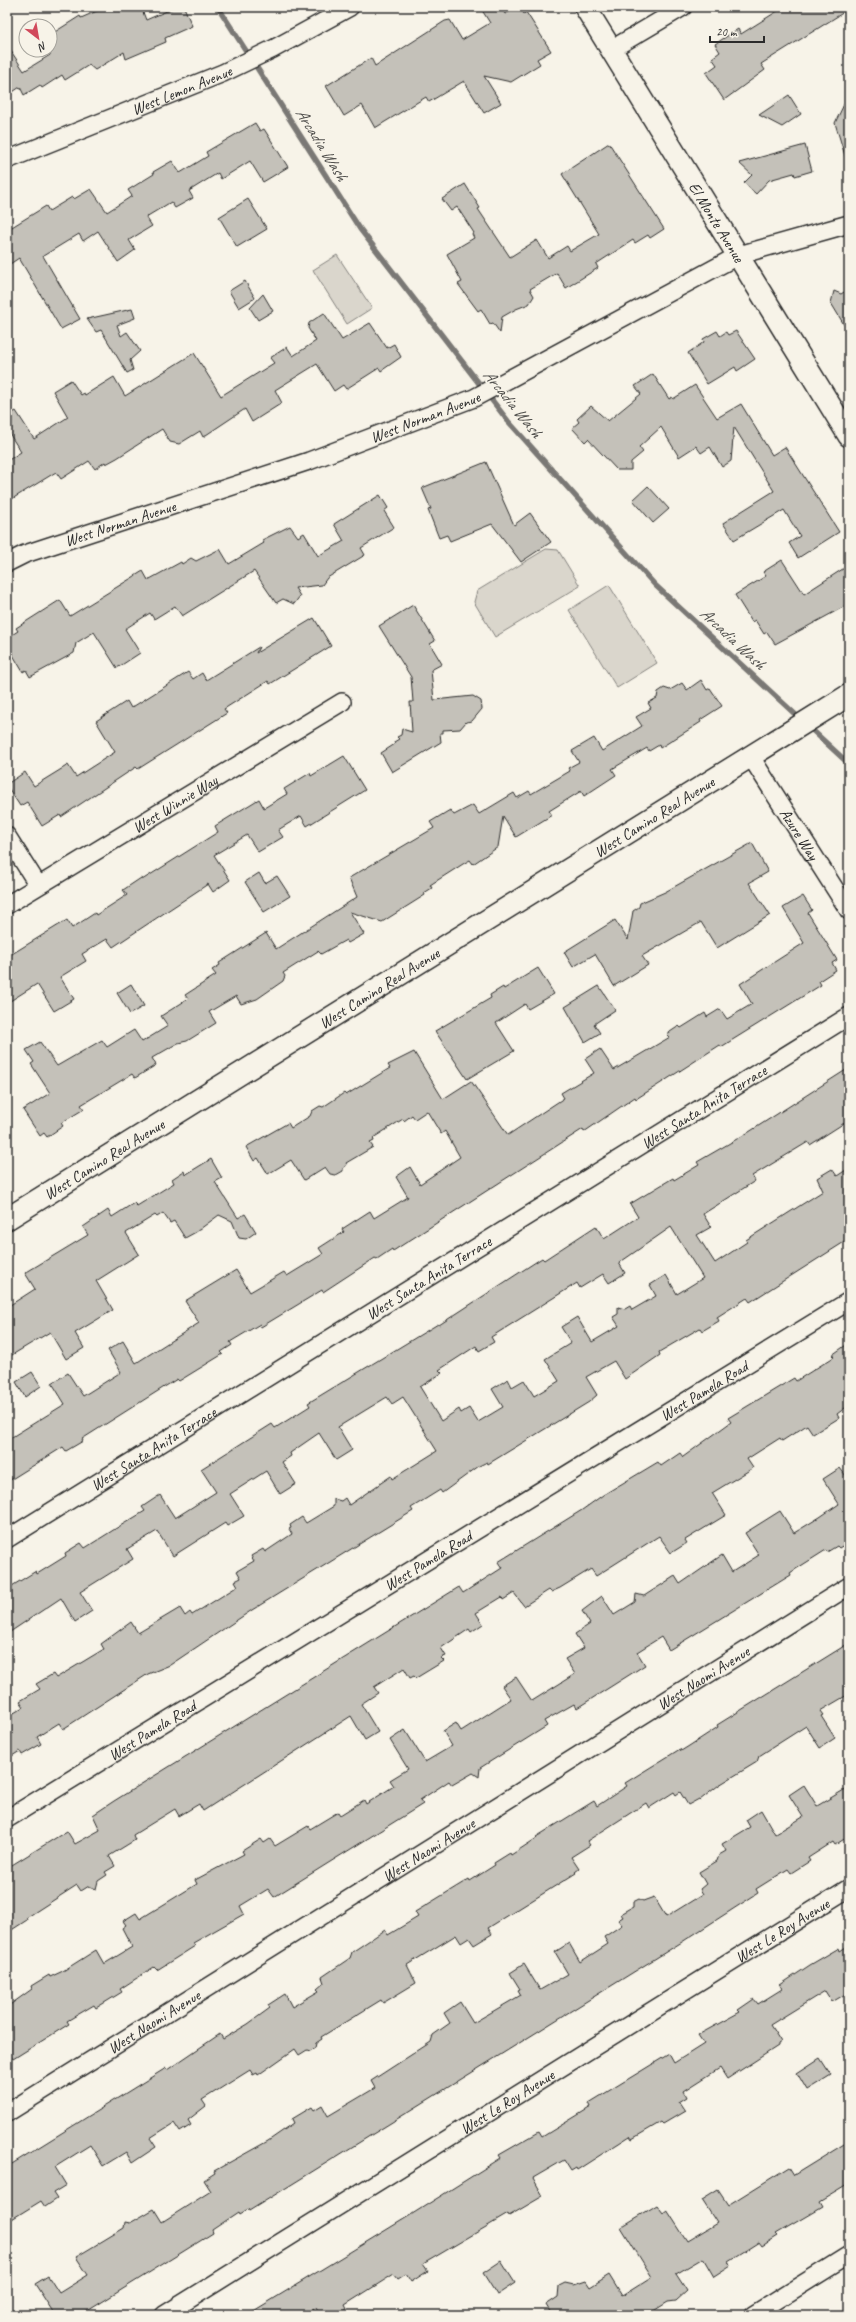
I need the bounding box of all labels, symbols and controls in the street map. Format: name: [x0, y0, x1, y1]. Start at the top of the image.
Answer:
north arrow: [18, 18, 58, 58]
scale bar: [710, 18, 764, 44]
text: 20 m: [716, 24, 738, 40]
text: N: [35, 39, 50, 55]
street label: West Lemon Avenue: [129, 61, 237, 120]
water label: Arcadia Wash: [291, 104, 353, 186]
street label: El Monte Avenue: [684, 178, 749, 267]
water label: Arcadia Wash: [479, 365, 547, 443]
street label: West Norman Avenue: [368, 387, 485, 448]
street label: West Norman Avenue: [62, 496, 180, 551]
water label: Arcadia Wash: [696, 603, 771, 675]
street label: West Winnie Way: [129, 770, 223, 838]
street label: West Camino Real Avenue: [591, 771, 720, 862]
street label: Azure Way: [775, 805, 824, 865]
street label: West Camino Real Avenue: [316, 943, 445, 1033]
street label: West Santa Anita Terrace: [638, 1060, 772, 1154]
street label: West Camino Real Avenue: [40, 1114, 170, 1205]
street label: West Santa Anita Terrace: [363, 1231, 497, 1325]
street label: West Pamela Road: [657, 1355, 754, 1426]
street label: West Santa Anita Terrace: [87, 1402, 222, 1496]
street label: West Pamela Road: [381, 1525, 478, 1596]
street label: West Naomi Avenue: [654, 1641, 755, 1715]
street label: West Pamela Road: [105, 1695, 202, 1765]
street label: West Naomi Avenue: [379, 1813, 480, 1887]
street label: West Le Roy Avenue: [732, 1893, 835, 1968]
street label: West Naomi Avenue: [104, 1985, 206, 2058]
street label: West Le Roy Avenue: [457, 2064, 560, 2139]

